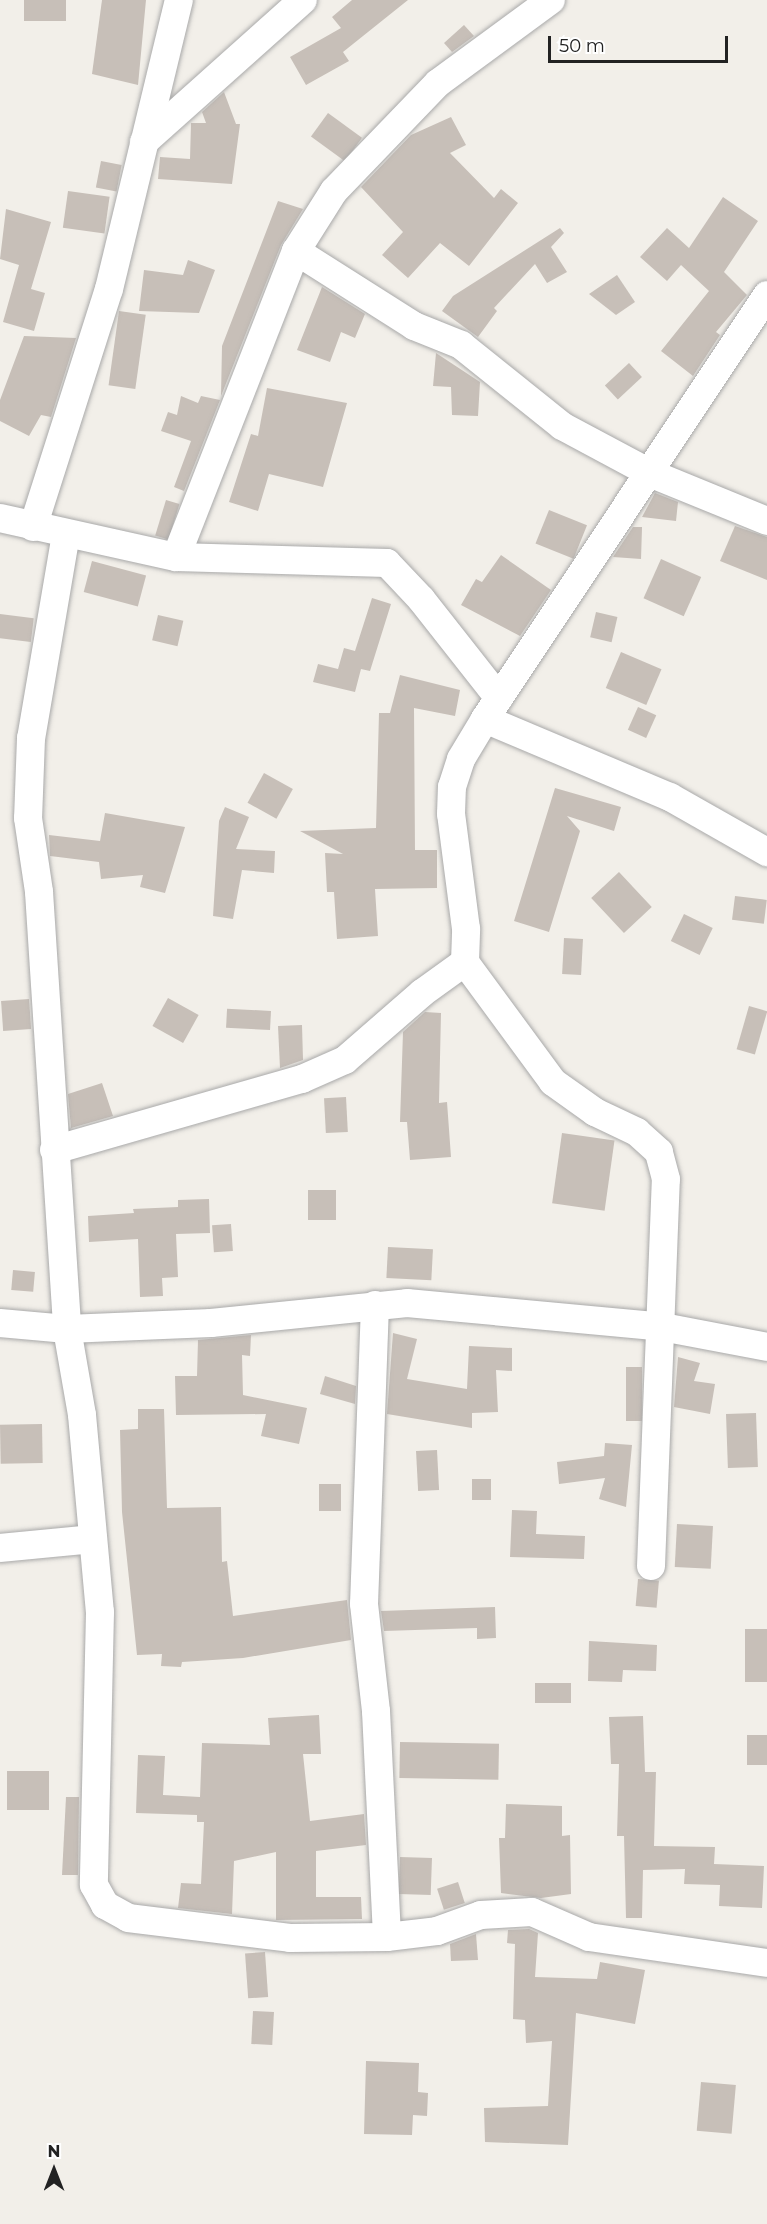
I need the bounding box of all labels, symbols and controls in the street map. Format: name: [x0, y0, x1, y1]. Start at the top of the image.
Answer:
scale bar: [551, 24, 731, 62]
text: 50 m: [559, 35, 605, 57]
north arrow: [24, 2140, 84, 2200]
text: N: [48, 2142, 60, 2161]

